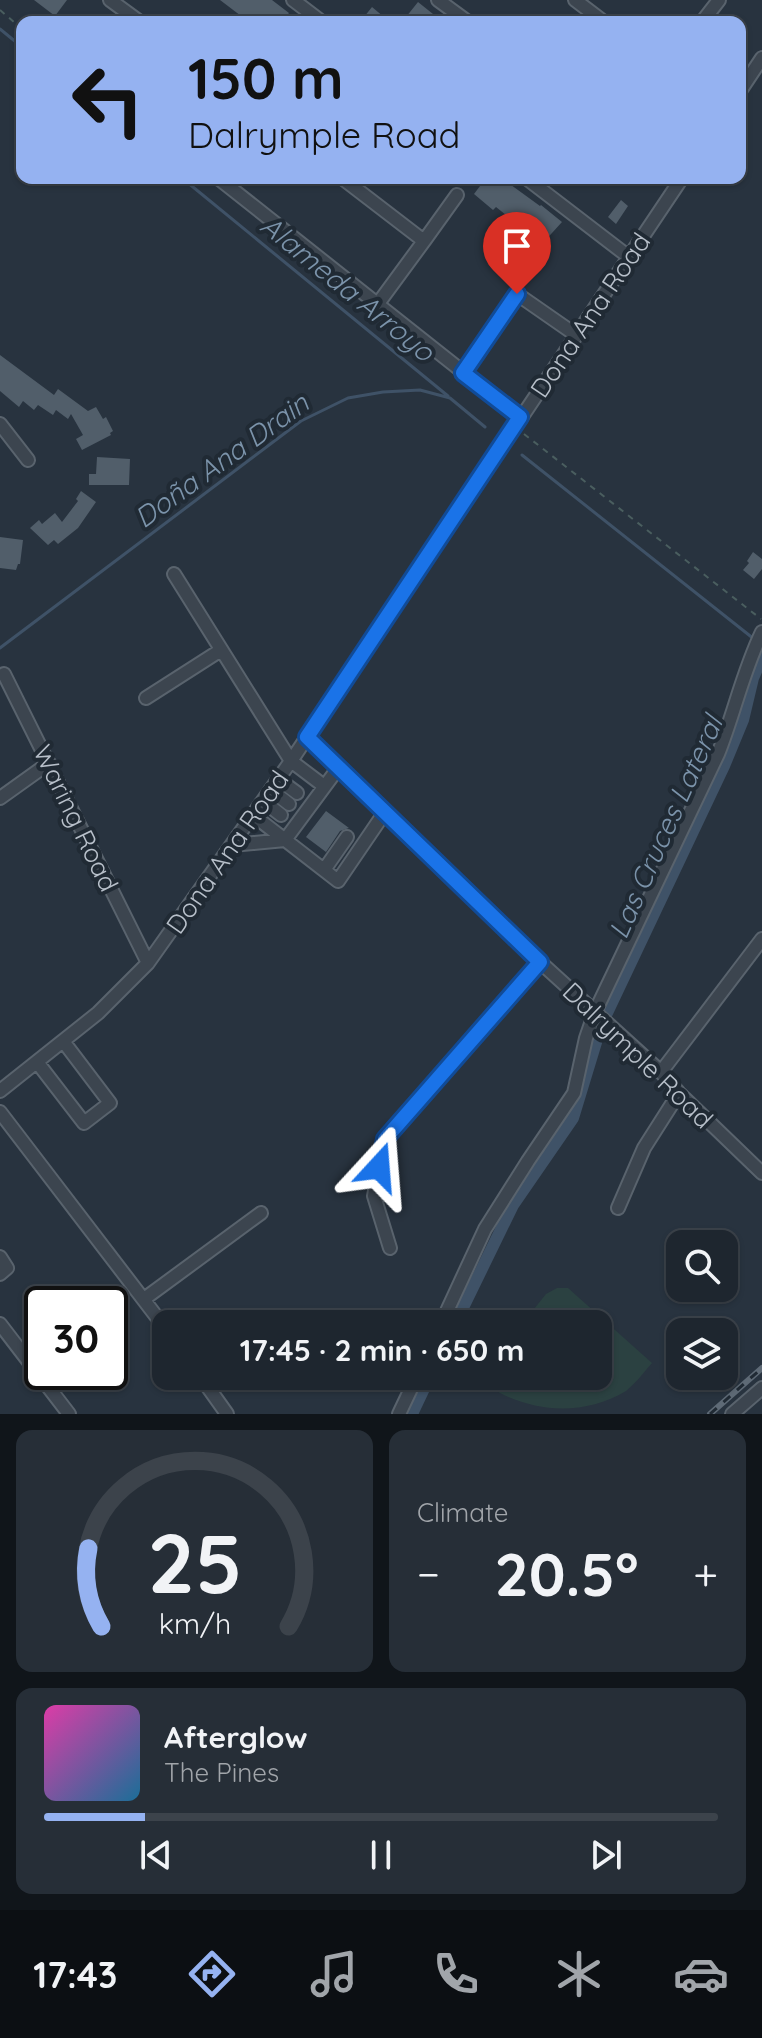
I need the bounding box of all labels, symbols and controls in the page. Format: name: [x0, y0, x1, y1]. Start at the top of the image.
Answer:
text: 150 m: [188, 43, 344, 113]
icon: left: [56, 48, 160, 152]
text: Dalrymple Road: [188, 112, 460, 157]
water label: Alameda Arroyo: [254, 207, 443, 369]
pin: [483, 212, 551, 294]
icon: arrive: [495, 224, 539, 268]
street label: Dona Ana Road: [523, 226, 657, 404]
water label: Doña Ana Drain: [127, 385, 316, 535]
water label: Las Cruces Lateral: [600, 707, 731, 944]
street label: Waring Road: [26, 739, 126, 897]
street label: Dona Ana Road: [159, 764, 295, 940]
street label: Dalrymple Road: [556, 975, 720, 1135]
position arrow: [337, 1125, 421, 1209]
map controls: [666, 1230, 738, 1390]
button: search: [666, 1230, 738, 1302]
speed limit sign: 30: [24, 1286, 128, 1390]
button: layers: [666, 1318, 738, 1390]
text: 17:45 · 2 min · 650 m: [240, 1331, 524, 1369]
text: Climate: [417, 1496, 508, 1529]
text: 25: [147, 1510, 242, 1614]
text: 20.5°: [495, 1536, 639, 1611]
text: −: [417, 1546, 440, 1601]
text: +: [693, 1546, 718, 1601]
text: km/h: [158, 1605, 231, 1641]
text: Afterglow: [164, 1718, 307, 1756]
text: The Pines: [164, 1756, 279, 1789]
icon: previous: [134, 1833, 178, 1877]
icon: pause: [359, 1833, 403, 1877]
icon: next: [584, 1833, 628, 1877]
icon: directions: [184, 1946, 240, 2002]
icon: music: [306, 1946, 362, 2002]
icon: phone: [428, 1946, 484, 2002]
icon: climate: [551, 1946, 607, 2002]
icon: car: [673, 1946, 729, 2002]
text: 17:43: [33, 1952, 117, 1997]

